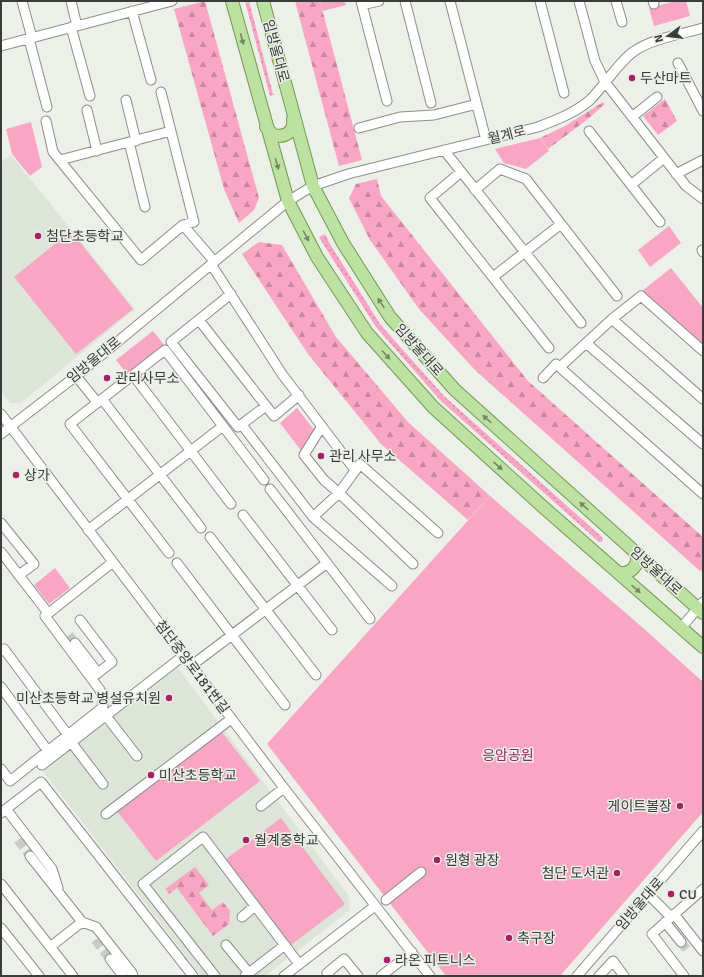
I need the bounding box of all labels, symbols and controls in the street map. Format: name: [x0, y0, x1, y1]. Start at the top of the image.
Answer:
north arrow: [648, 16, 688, 56]
street label: 임방울대로: [259, 18, 293, 84]
one-way arrow: [239, 33, 245, 45]
text: N: [652, 33, 666, 44]
place label: 두산마트: [640, 70, 692, 87]
marker: 두산마트: [627, 73, 637, 83]
street label: 월계로: [486, 122, 528, 148]
one-way arrow: [274, 158, 280, 170]
place label: 첨단초등학교: [46, 228, 123, 245]
one-way arrow: [303, 230, 310, 241]
marker: 첨단초등학교: [33, 231, 43, 241]
one-way arrow: [377, 298, 385, 308]
street label: 임방울대로: [391, 320, 447, 380]
street label: 임방울대로: [64, 333, 124, 387]
one-way arrow: [382, 350, 391, 360]
place label: 관리사무소: [115, 370, 180, 387]
marker: 관리사무소: [102, 373, 112, 383]
one-way arrow: [482, 414, 492, 424]
place label: 관리 사무소: [329, 448, 397, 465]
marker: 관리 사무소: [316, 451, 326, 461]
one-way arrow: [493, 461, 503, 471]
place label: 상가: [24, 467, 50, 484]
marker: 상가: [11, 470, 21, 480]
one-way arrow: [579, 501, 589, 511]
street label: 임방울대로: [626, 543, 686, 599]
one-way arrow: [631, 584, 642, 593]
street label: 첨단중앙로181번길: [151, 617, 233, 717]
place label: 미산초등학교 병설유치원: [16, 690, 161, 707]
marker: 미산초등학교 병설유치원: [164, 693, 174, 703]
park label: 응암공원: [482, 747, 534, 764]
place label: 미산초등학교: [159, 767, 236, 784]
marker: 미산초등학교: [146, 770, 156, 780]
place label: 게이트볼장: [608, 798, 672, 815]
marker: 게이트볼장: [675, 801, 685, 811]
place label: 월계중학교: [254, 832, 319, 849]
marker: 월계중학교: [241, 835, 251, 845]
place label: 원형 광장: [445, 852, 500, 869]
marker: 원형 광장: [432, 855, 442, 865]
place label: 첨단 도서관: [542, 865, 609, 882]
marker: 첨단 도서관: [612, 868, 622, 878]
street label: 임방울대로: [612, 874, 668, 934]
place label: CU: [679, 886, 697, 903]
marker: CU: [666, 889, 676, 899]
place label: 축구장: [517, 930, 556, 947]
marker: 축구장: [504, 933, 514, 943]
place label: 라온 피트니스: [395, 952, 475, 969]
marker: 라온 피트니스: [382, 955, 392, 965]

